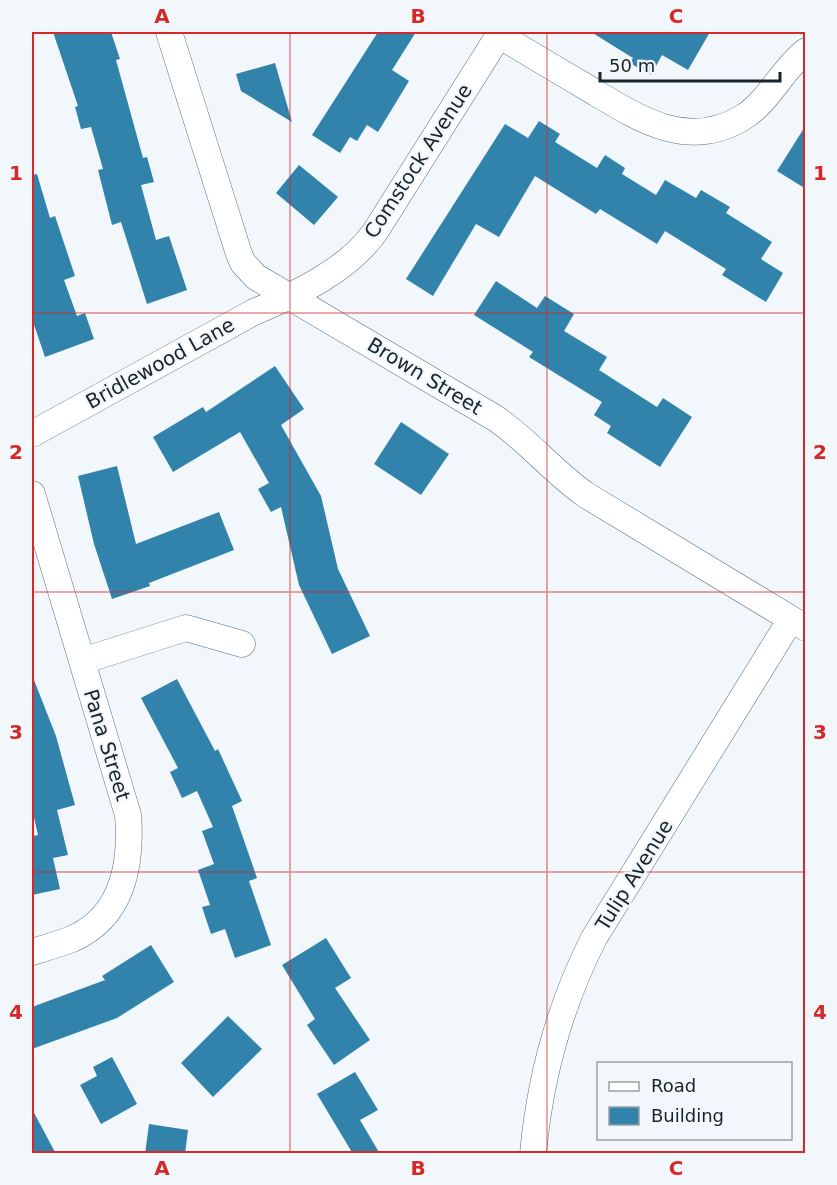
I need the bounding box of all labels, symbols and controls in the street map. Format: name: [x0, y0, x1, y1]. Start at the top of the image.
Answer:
text: A: [154, 4, 170, 28]
text: B: [410, 4, 426, 28]
text: C: [669, 4, 683, 28]
scale bar: [600, 45, 780, 83]
text: 50 m: [609, 55, 655, 76]
street label: Comstock Avenue: [359, 79, 477, 243]
text: 1: [9, 161, 23, 185]
text: 1: [813, 161, 827, 185]
street label: Bridlewood Lane: [81, 312, 239, 414]
street label: Brown Street: [363, 332, 487, 420]
text: 2: [9, 440, 23, 464]
text: 2: [813, 440, 827, 464]
street label: Pana Street: [79, 686, 135, 804]
text: 3: [9, 720, 23, 744]
text: 3: [813, 720, 827, 744]
street label: Tulip Avenue: [590, 815, 678, 936]
text: 4: [9, 1000, 23, 1024]
text: 4: [813, 1000, 827, 1024]
legend: [597, 1062, 792, 1140]
text: Road: [651, 1075, 696, 1096]
text: Building: [651, 1105, 724, 1126]
text: A: [154, 1156, 170, 1180]
text: B: [410, 1156, 426, 1180]
text: C: [669, 1156, 683, 1180]

